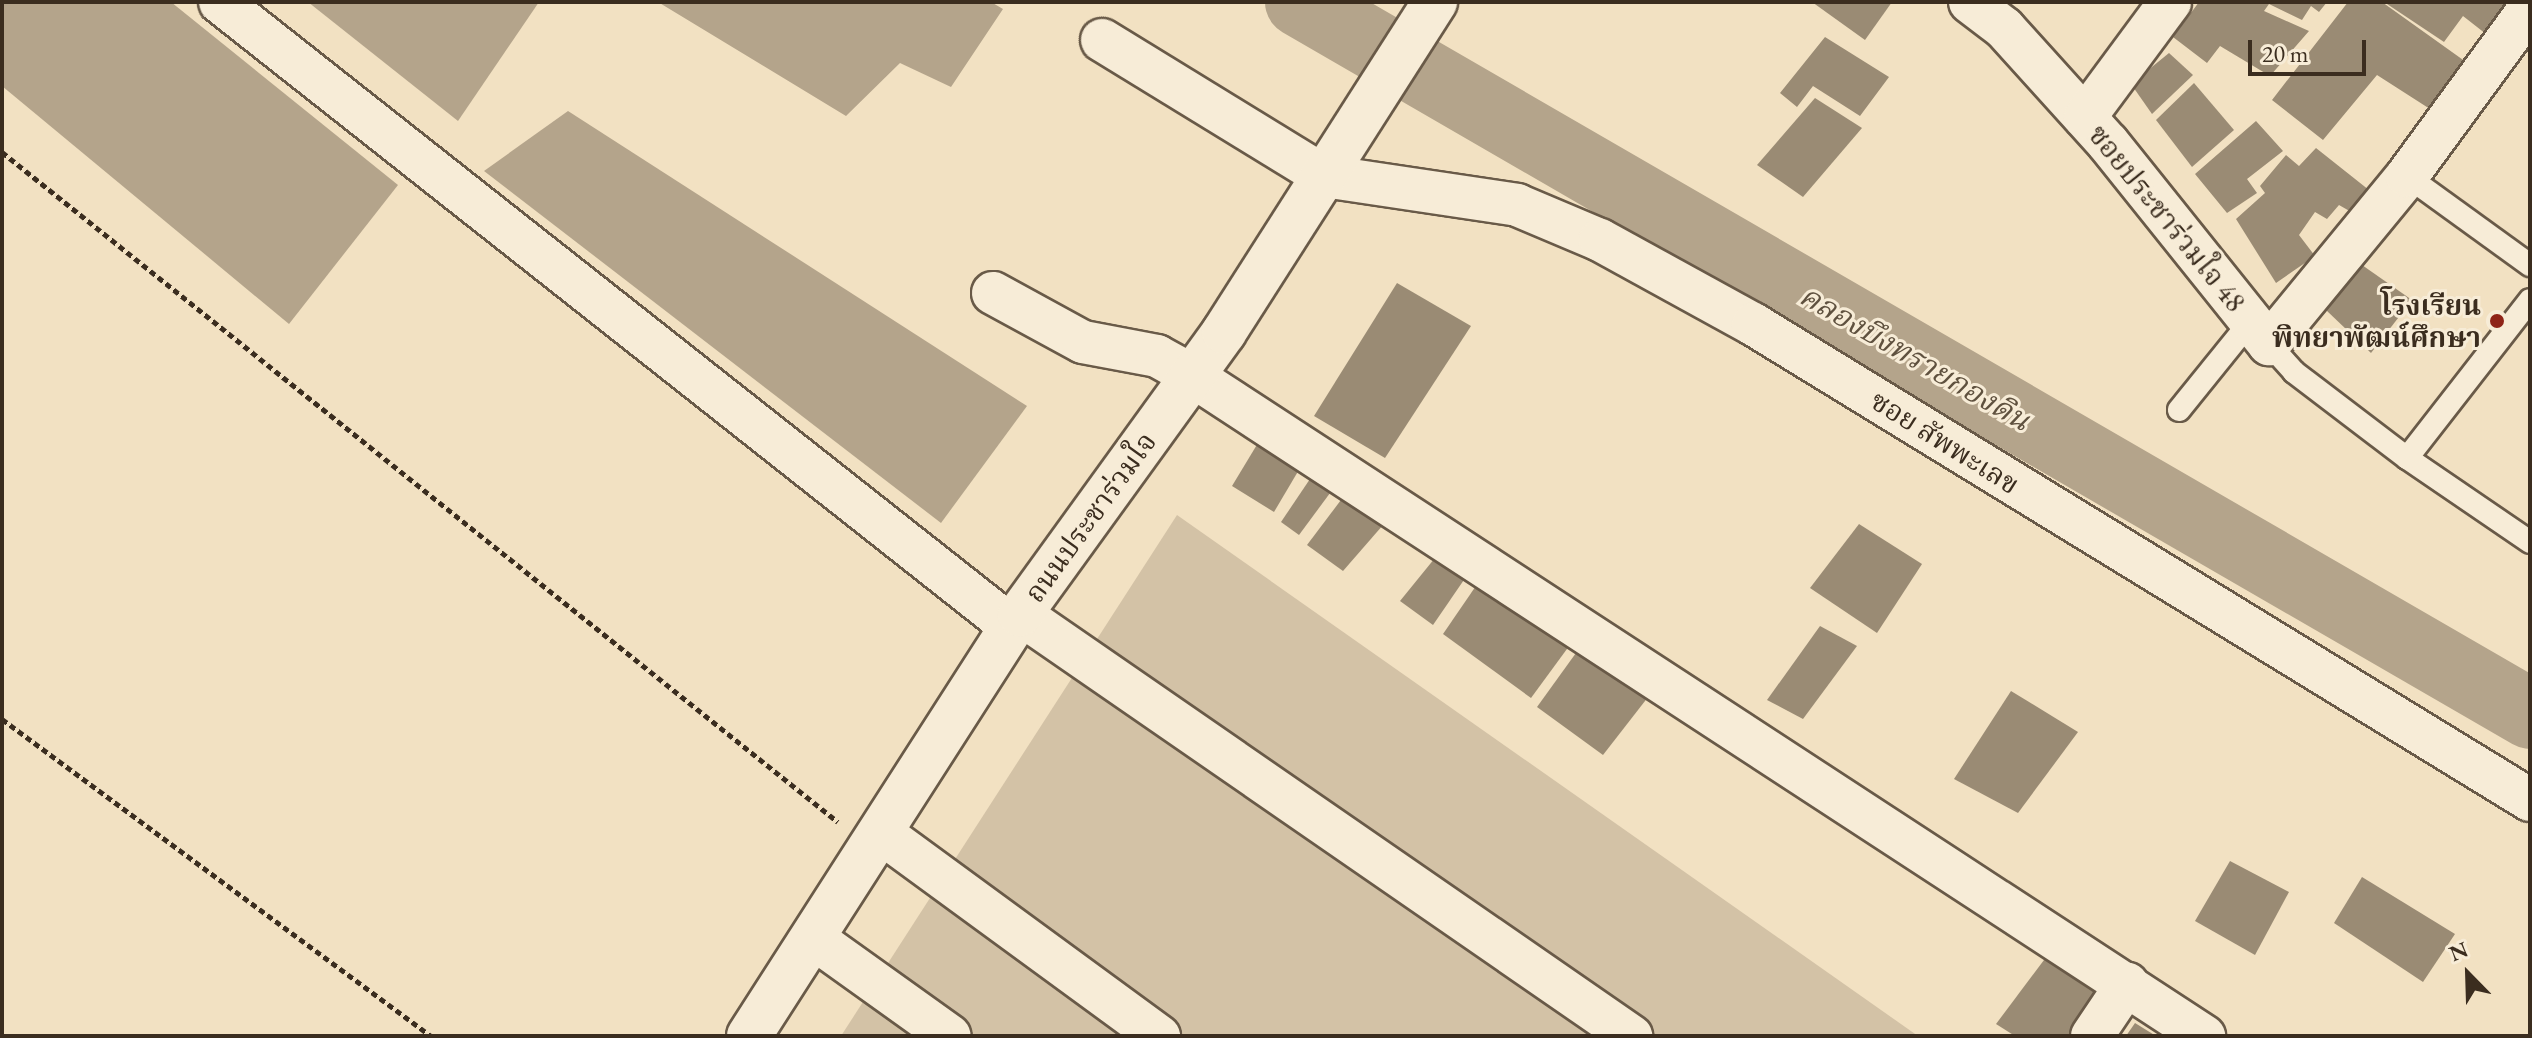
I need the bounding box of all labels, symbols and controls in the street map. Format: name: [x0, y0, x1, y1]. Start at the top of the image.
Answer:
scale bar: [2252, 24, 2370, 74]
text: 20 m: [2262, 38, 2309, 69]
street label: ซอยประชาร่วมใจ 48: [2081, 118, 2253, 318]
water label: คลองบึงทรายกองดิน: [1793, 277, 2037, 439]
place label: โรงเรียน พิทยาพัฒน์ศึกษา: [2272, 288, 2481, 354]
marker: โรงเรียน พิทยาพัฒน์ศึกษา: [2488, 312, 2506, 330]
street label: ซอย สัพพะเลข: [1865, 383, 2025, 501]
street label: ถนนประชาร่วมใจ: [1017, 425, 1163, 609]
north arrow: [2428, 934, 2508, 1014]
text: N: [2445, 935, 2472, 968]

